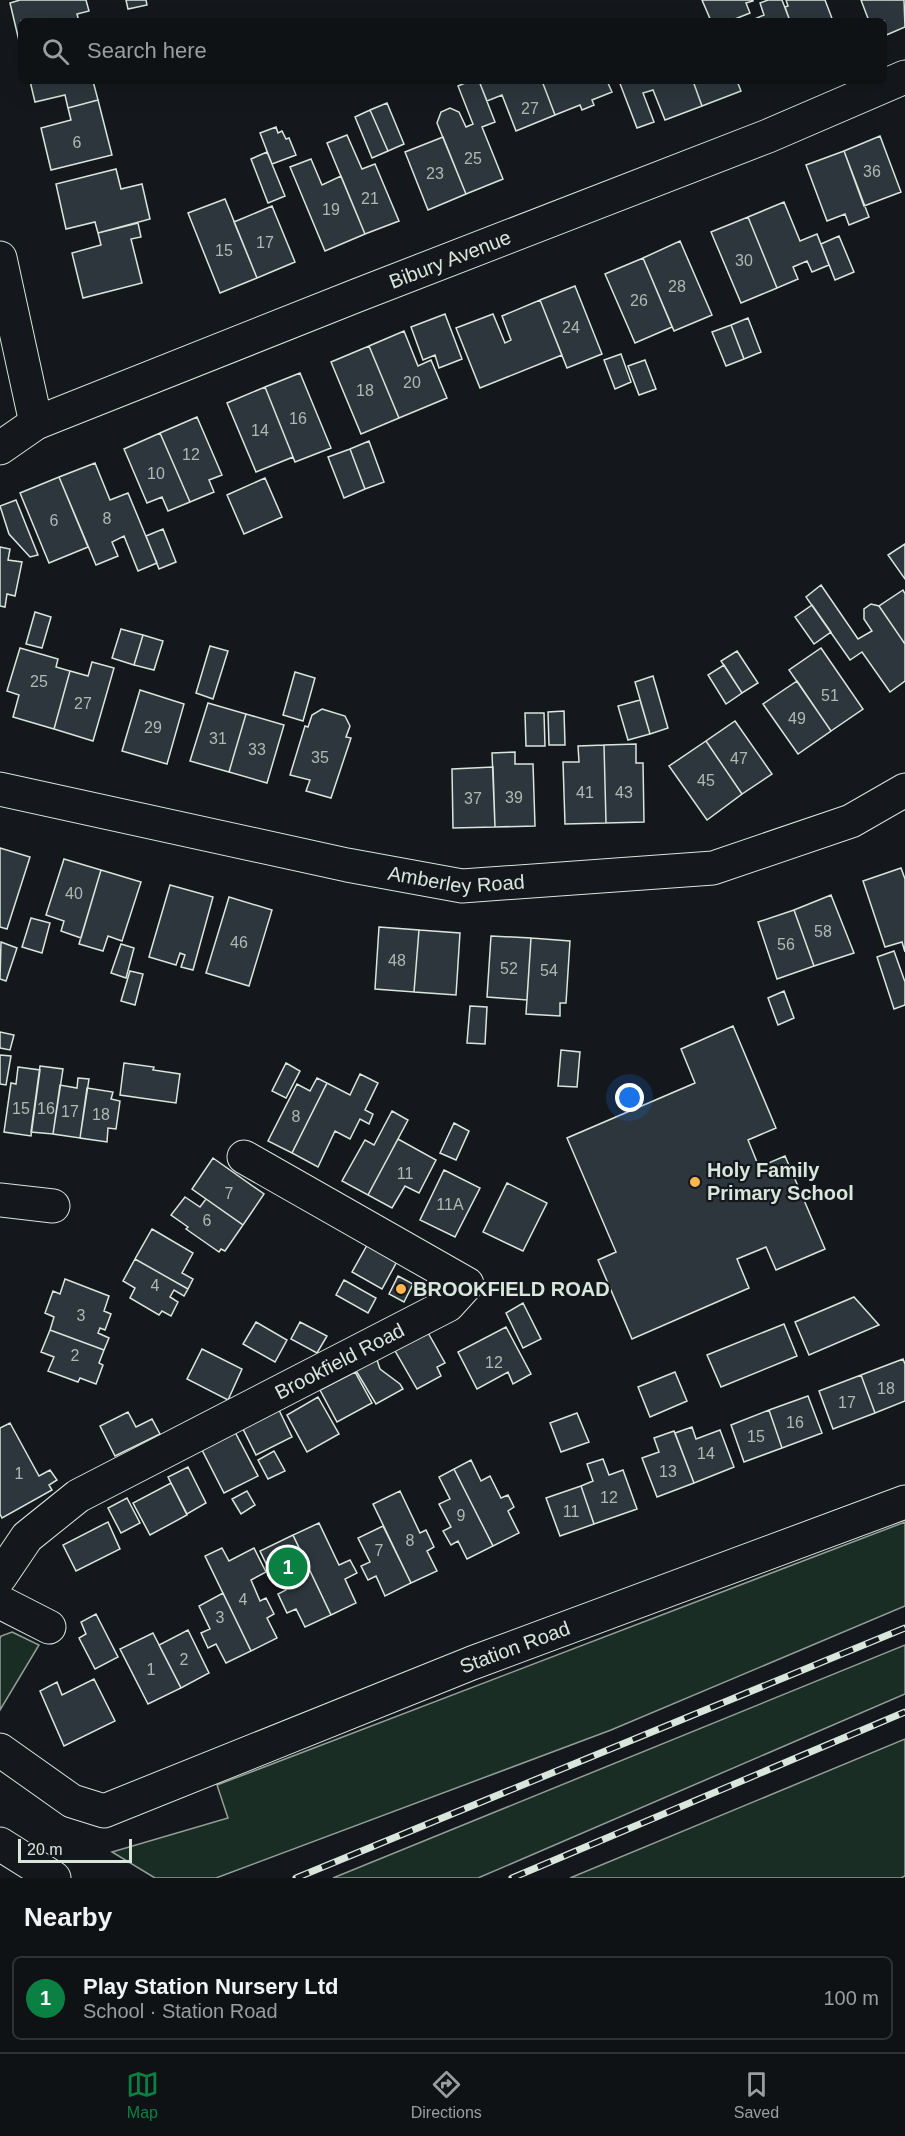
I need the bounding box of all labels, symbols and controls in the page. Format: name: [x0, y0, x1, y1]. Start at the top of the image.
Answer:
search box: [18, 18, 887, 84]
icon: search: [39, 35, 72, 68]
text: Search here: [87, 38, 207, 63]
house number: 27: [521, 100, 539, 117]
house number: 6: [73, 134, 82, 151]
house number: 25: [464, 150, 482, 167]
house number: 36: [863, 163, 881, 180]
house number: 23: [426, 165, 444, 182]
house number: 21: [361, 190, 379, 207]
house number: 19: [322, 201, 340, 218]
street label: Bibury Avenue: [386, 226, 514, 293]
house number: 17: [256, 234, 274, 251]
house number: 15: [215, 242, 233, 259]
house number: 30: [735, 252, 753, 269]
house number: 28: [668, 278, 686, 295]
house number: 26: [630, 292, 648, 309]
house number: 24: [562, 319, 580, 336]
house number: 20: [403, 374, 421, 391]
house number: 18: [356, 382, 374, 399]
house number: 16: [289, 410, 307, 427]
house number: 14: [251, 422, 269, 439]
house number: 12: [182, 446, 200, 463]
house number: 10: [147, 465, 165, 482]
house number: 8: [103, 510, 112, 527]
house number: 6: [50, 512, 59, 529]
house number: 25: [30, 673, 48, 690]
house number: 51: [821, 687, 839, 704]
house number: 27: [74, 695, 92, 712]
house number: 49: [788, 710, 806, 727]
house number: 29: [144, 719, 162, 736]
house number: 31: [209, 730, 227, 747]
house number: 33: [248, 741, 266, 758]
house number: 35: [311, 749, 329, 766]
house number: 47: [730, 750, 748, 767]
house number: 45: [697, 772, 715, 789]
house number: 41: [576, 784, 594, 801]
house number: 43: [615, 784, 633, 801]
house number: 39: [505, 789, 523, 806]
house number: 37: [464, 790, 482, 807]
street label: Amberley Road: [386, 862, 525, 897]
house number: 40: [65, 885, 83, 902]
house number: 58: [814, 923, 832, 940]
house number: 46: [230, 934, 248, 951]
house number: 56: [777, 936, 795, 953]
house number: 48: [388, 952, 406, 969]
house number: 52: [500, 960, 518, 977]
house number: 54: [540, 962, 558, 979]
your location: [615, 1083, 644, 1112]
house number: 15: [12, 1100, 30, 1117]
house number: 16: [37, 1100, 55, 1117]
house number: 17: [61, 1103, 79, 1120]
house number: 18: [92, 1106, 110, 1123]
house number: 8: [292, 1108, 301, 1125]
place label: Holy Family Primary School: [707, 1159, 854, 1204]
house number: 11: [397, 1165, 413, 1182]
marker: Holy Family Primary School: [688, 1175, 702, 1189]
house number: 7: [225, 1185, 234, 1202]
house number: 11A: [436, 1196, 464, 1213]
house number: 6: [203, 1212, 212, 1229]
house number: 4: [151, 1277, 160, 1294]
place label: BROOKFIELD ROAD: [413, 1278, 610, 1300]
marker: BROOKFIELD ROAD: [394, 1282, 408, 1296]
house number: 3: [77, 1307, 86, 1324]
street label: Brookfield Road: [271, 1319, 408, 1403]
house number: 2: [71, 1347, 80, 1364]
house number: 12: [485, 1354, 503, 1371]
house number: 18: [877, 1380, 895, 1397]
house number: 17: [838, 1394, 856, 1411]
house number: 16: [786, 1414, 804, 1431]
house number: 15: [747, 1428, 765, 1445]
house number: 14: [697, 1445, 715, 1462]
house number: 13: [659, 1463, 677, 1480]
house number: 1: [15, 1465, 24, 1482]
house number: 12: [600, 1489, 618, 1506]
house number: 11: [563, 1503, 579, 1520]
house number: 9: [457, 1507, 466, 1524]
house number: 8: [406, 1532, 415, 1549]
house number: 7: [375, 1542, 384, 1559]
pin: 1: [268, 1544, 308, 1590]
house number: 4: [239, 1591, 248, 1608]
house number: 3: [216, 1609, 225, 1626]
street label: Station Road: [457, 1617, 573, 1678]
house number: 2: [180, 1651, 189, 1668]
house number: 1: [147, 1661, 156, 1678]
scale bar: [18, 1836, 132, 1864]
text: 20 m: [27, 1841, 63, 1858]
text: Nearby: [24, 1902, 112, 1932]
text: Play Station Nursery Ltd: [83, 1974, 339, 1999]
text: 1: [40, 1987, 51, 2009]
text: 100 m: [823, 1987, 879, 2009]
text: School · Station Road: [83, 2000, 278, 2022]
tab: Map: [126, 2068, 159, 2122]
tab: Directions: [411, 2068, 482, 2122]
tab: Saved: [734, 2068, 779, 2122]

